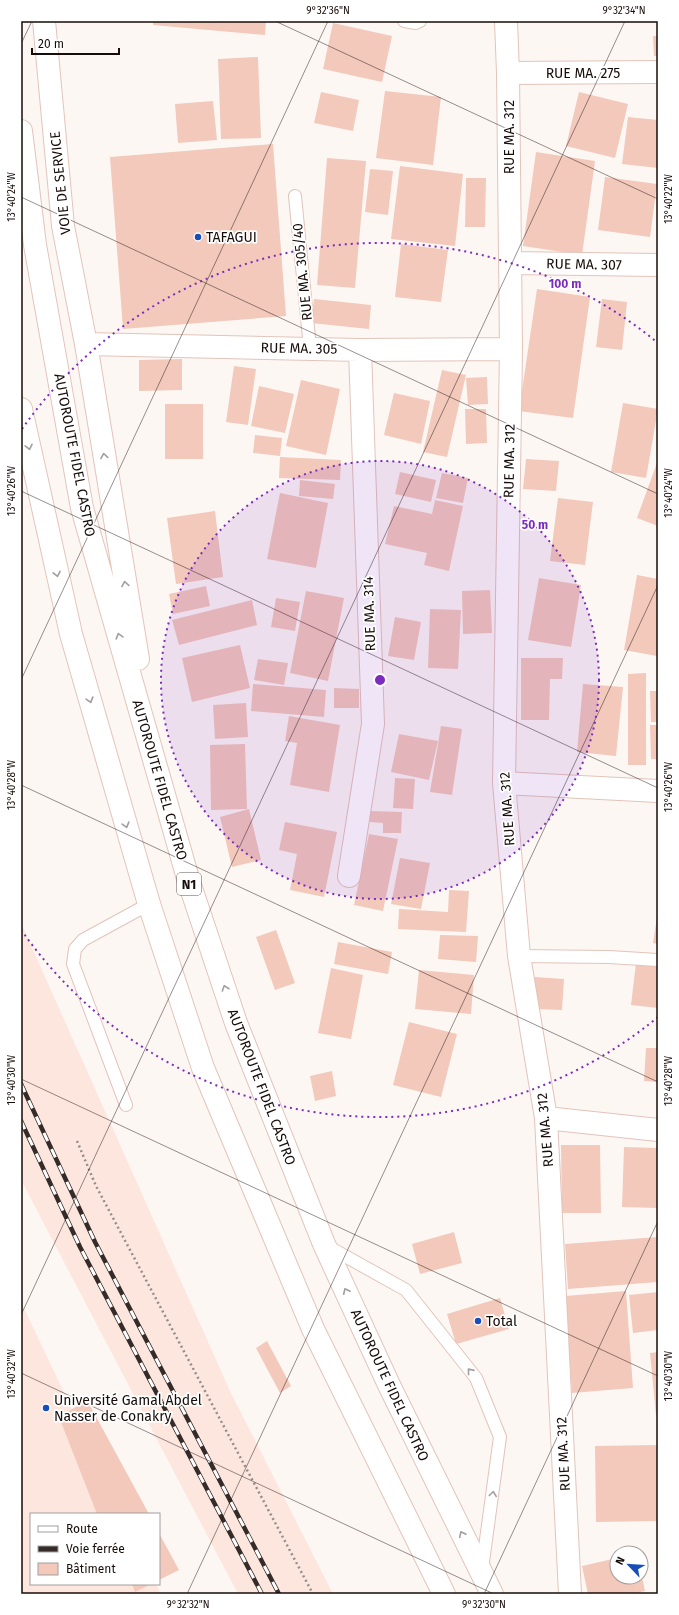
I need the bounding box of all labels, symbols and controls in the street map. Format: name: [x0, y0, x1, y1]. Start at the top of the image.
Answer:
text: 9°32'36"N: [306, 5, 350, 17]
text: 9°32'34"N: [602, 5, 646, 17]
scale bar: [32, 30, 119, 56]
text: 20 m: [38, 37, 64, 51]
street label: RUE MA. 275: [546, 65, 620, 82]
street label: RUE MA. 312: [501, 100, 518, 174]
street label: VOIE DE SERVICE: [47, 130, 74, 235]
text: 13°40'24"W: [6, 172, 18, 222]
text: 13°40'22"W: [663, 173, 675, 224]
street label: RUE MA. 305/40: [289, 222, 316, 322]
place label: TAFAGUI: [206, 229, 257, 246]
marker: TAFAGUI: [193, 232, 203, 242]
street label: RUE MA. 307: [546, 255, 622, 274]
text: 100 m: [549, 277, 581, 291]
street label: RUE MA. 305: [260, 339, 337, 358]
street label: AUTOROUTE FIDEL CASTRO: [50, 372, 99, 538]
street label: RUE MA. 312: [500, 424, 519, 498]
one-way arrow: [25, 444, 33, 450]
one-way arrow: [100, 453, 109, 459]
text: 13°40'26"W: [6, 465, 18, 516]
text: 13°40'24"W: [663, 468, 675, 518]
text: 50 m: [522, 518, 548, 532]
one-way arrow: [53, 571, 61, 577]
street label: RUE MA. 314: [360, 576, 379, 652]
one-way arrow: [121, 581, 130, 587]
one-way arrow: [115, 633, 124, 640]
centre of rings: [373, 673, 387, 687]
one-way arrow: [85, 696, 94, 703]
street label: AUTOROUTE FIDEL CASTRO: [128, 698, 191, 862]
text: 13°40'28"W: [6, 759, 18, 810]
text: 13°40'26"W: [663, 761, 675, 812]
street label: RUE MA. 312: [496, 771, 519, 847]
one-way arrow: [121, 821, 130, 828]
road number: N1: [177, 873, 201, 895]
one-way arrow: [221, 985, 229, 992]
street label: AUTOROUTE FIDEL CASTRO: [224, 1007, 299, 1168]
text: 13°40'30"W: [6, 1054, 18, 1105]
text: 13°40'28"W: [663, 1055, 675, 1106]
street label: RUE MA. 312: [534, 1092, 557, 1168]
one-way arrow: [342, 1287, 350, 1294]
street label: AUTOROUTE FIDEL CASTRO: [347, 1306, 432, 1464]
place label: Total: [486, 1313, 517, 1330]
marker: Total: [473, 1316, 483, 1326]
text: 13°40'32"W: [6, 1348, 18, 1399]
text: 13°40'30"W: [663, 1350, 675, 1401]
one-way arrow: [468, 1368, 475, 1375]
place label: Université Gamal Abdel Nasser de Conakry: [54, 1392, 202, 1425]
marker: Université Gamal Abdel Nasser de Conakry: [41, 1403, 51, 1413]
street label: RUE MA. 312: [553, 1416, 574, 1492]
one-way arrow: [488, 1491, 497, 1497]
legend: [30, 1513, 160, 1585]
text: Route: [66, 1522, 98, 1536]
one-way arrow: [459, 1531, 467, 1538]
text: Voie ferrée: [66, 1542, 125, 1556]
north arrow: [609, 1545, 649, 1585]
text: N: [613, 1555, 628, 1567]
text: Bâtiment: [66, 1562, 116, 1576]
text: 9°32'32"N: [166, 1599, 210, 1611]
text: 9°32'30"N: [462, 1599, 506, 1611]

